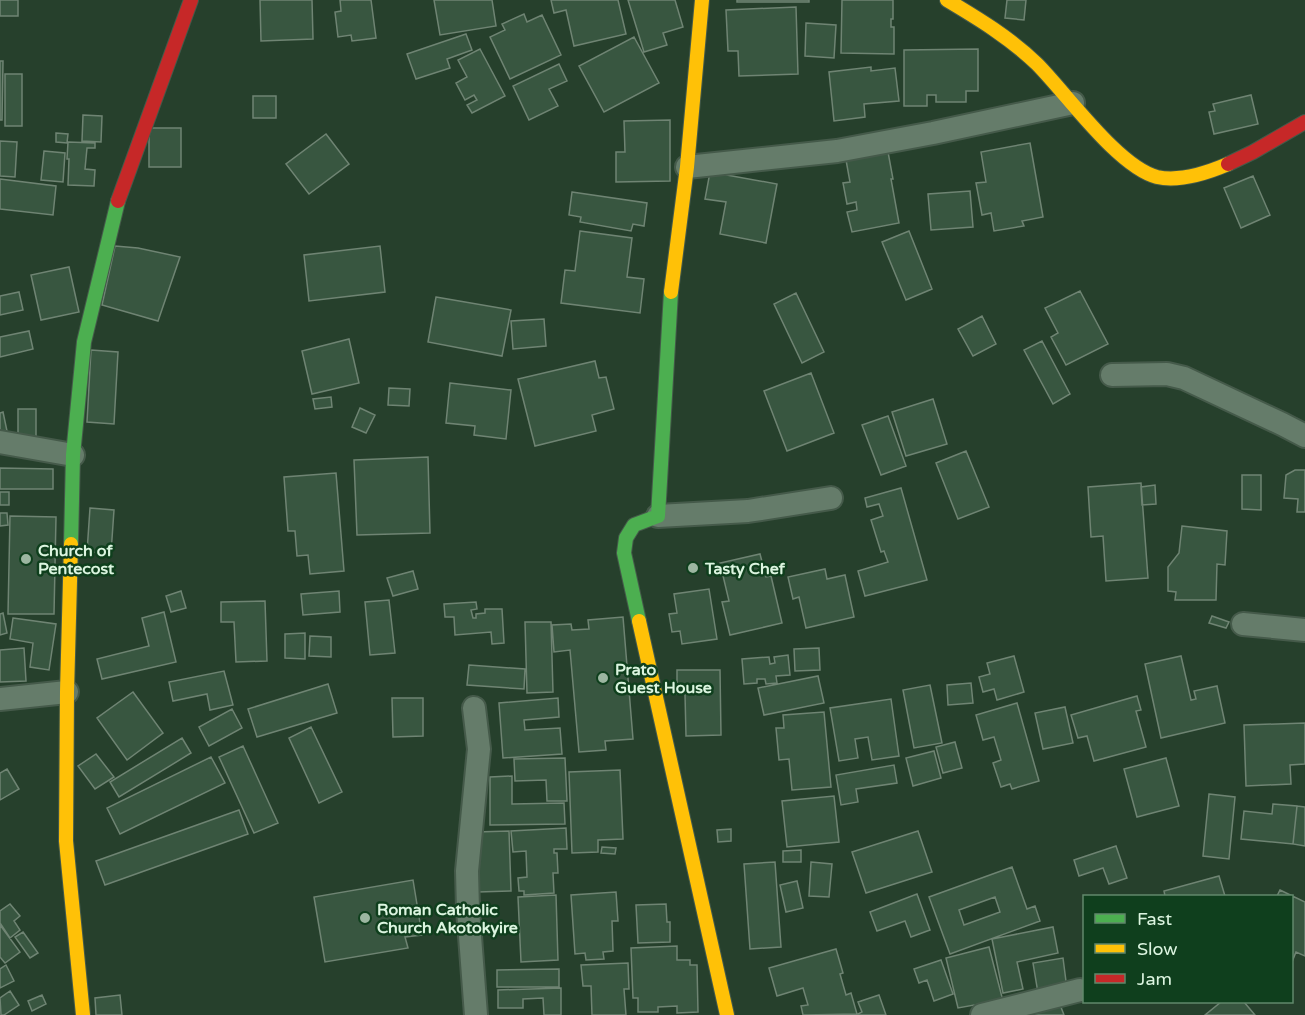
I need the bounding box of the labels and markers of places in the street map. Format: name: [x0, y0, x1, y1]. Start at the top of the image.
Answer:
place label: Church of Pentecost: [38, 541, 115, 579]
marker: Church of Pentecost: [19, 552, 33, 566]
place label: Tasty Chef: [704, 559, 786, 579]
marker: Tasty Chef: [686, 561, 700, 575]
place label: Prato Guest House: [615, 660, 712, 698]
marker: Prato Guest House: [596, 671, 610, 685]
place label: Roman Catholic Church Akotokyire: [377, 900, 518, 938]
marker: Roman Catholic Church Akotokyire: [358, 911, 372, 925]

